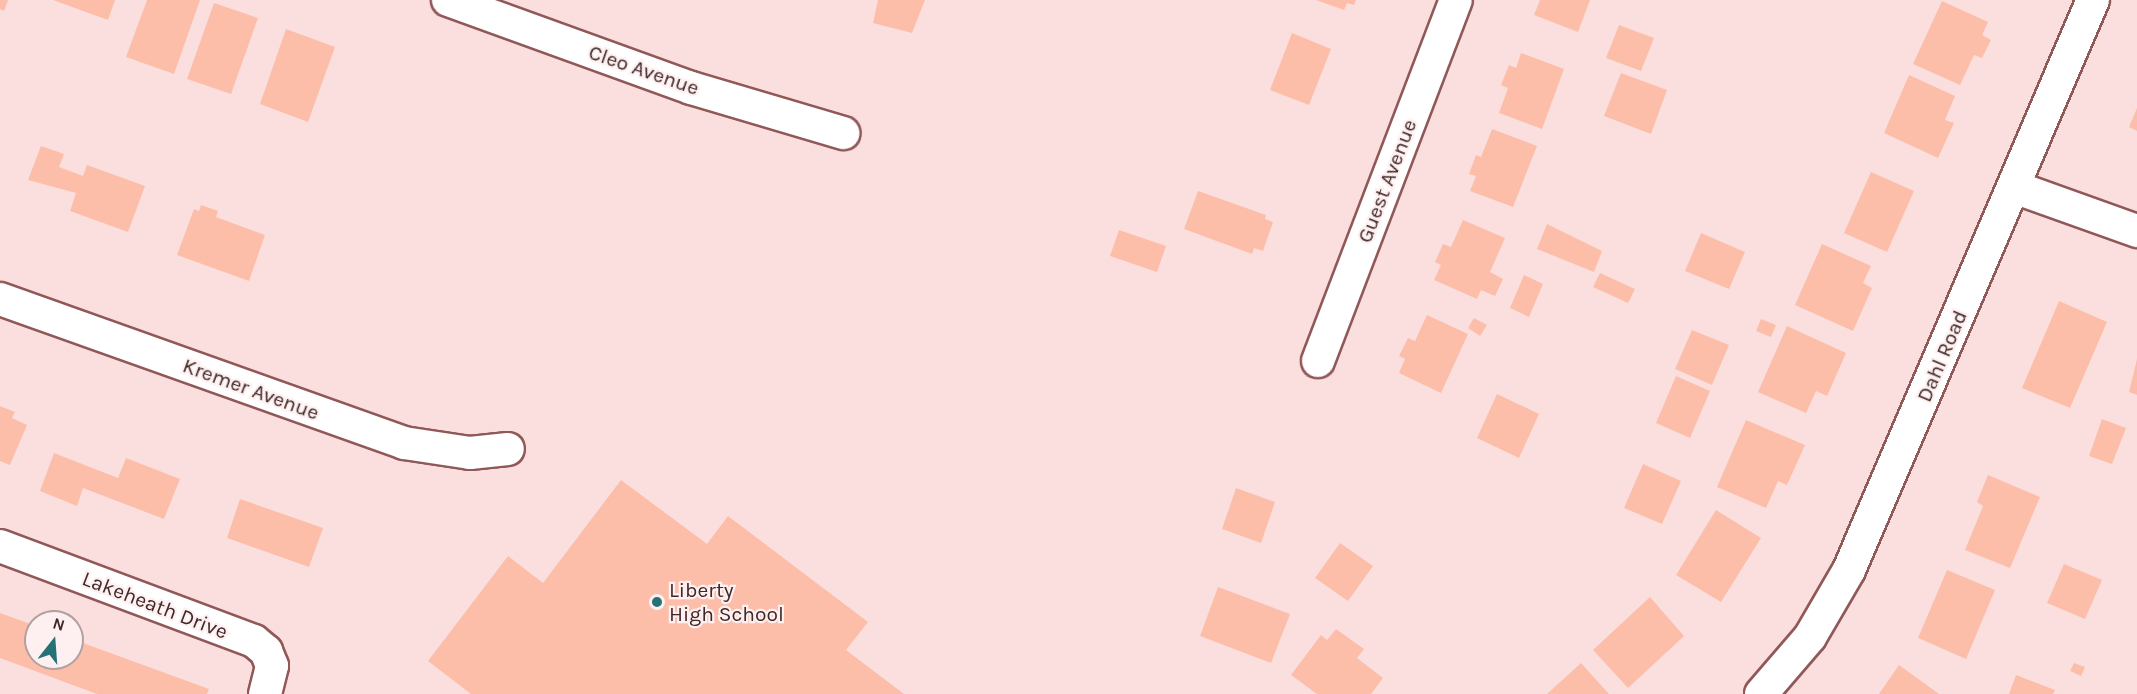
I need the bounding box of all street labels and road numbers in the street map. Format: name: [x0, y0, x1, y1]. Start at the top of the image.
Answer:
street label: Cleo Avenue: [585, 39, 703, 101]
street label: Guest Avenue: [1352, 116, 1422, 246]
street label: Dahl Road: [1911, 306, 1973, 406]
street label: Kremer Avenue: [179, 353, 323, 425]
street label: Lakeheath Drive: [79, 566, 231, 644]

